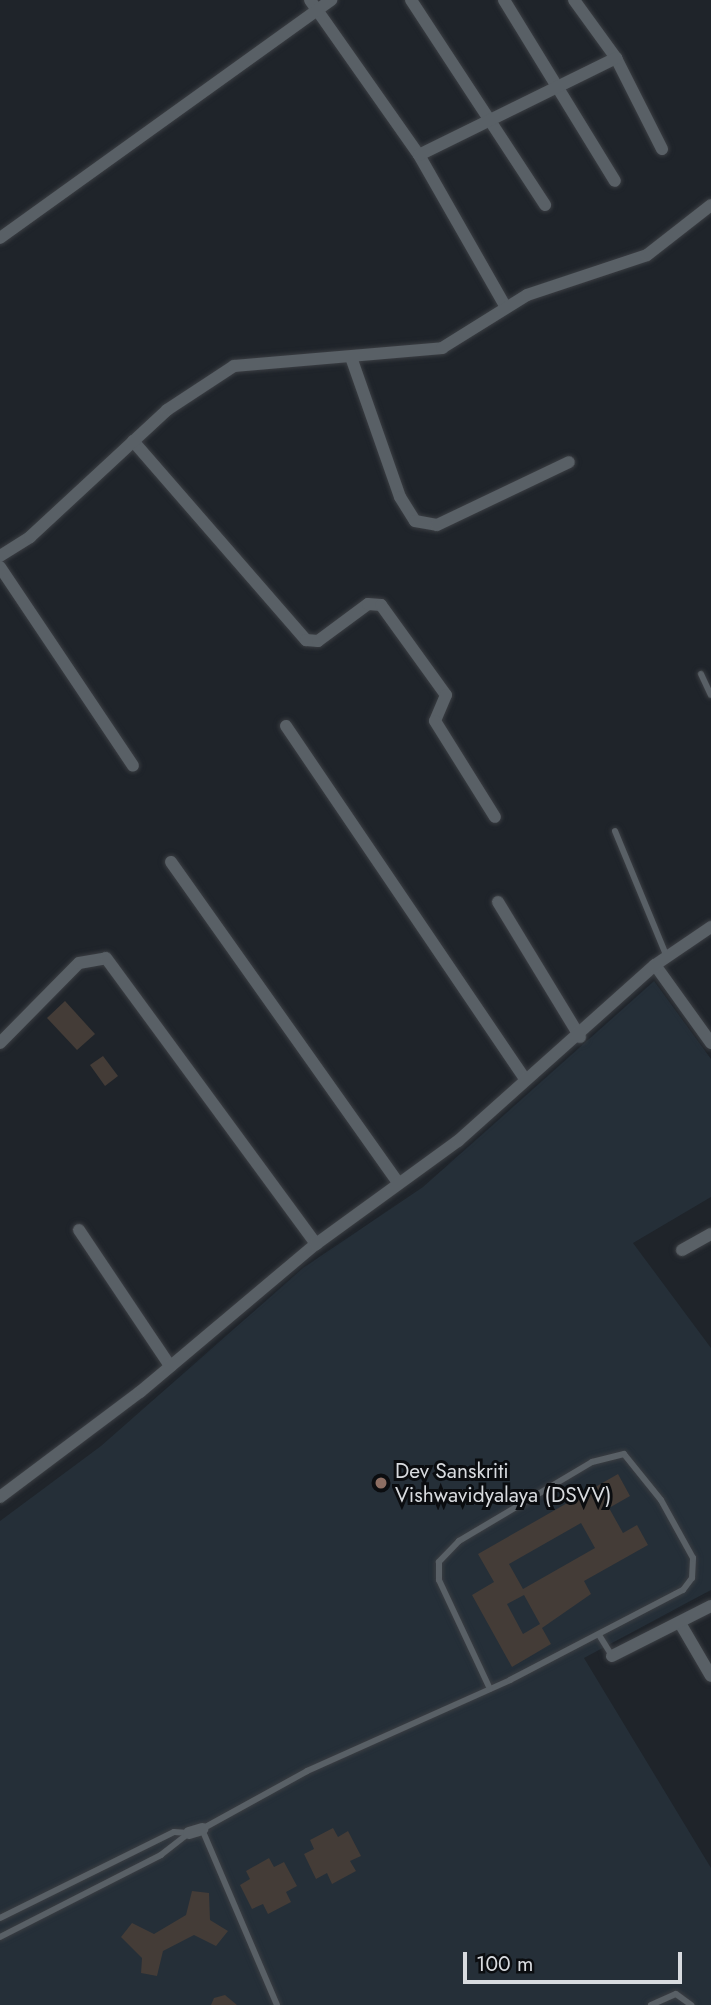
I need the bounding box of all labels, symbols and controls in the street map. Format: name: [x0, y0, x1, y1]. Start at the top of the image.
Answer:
place label: Dev Sanskriti Vishwavidyalaya (DSVV): [395, 1458, 612, 1508]
marker: Dev Sanskriti Vishwavidyalaya (DSVV): [373, 1475, 389, 1491]
scale bar: [466, 1938, 685, 1982]
text: 100 m: [476, 1949, 533, 1979]

